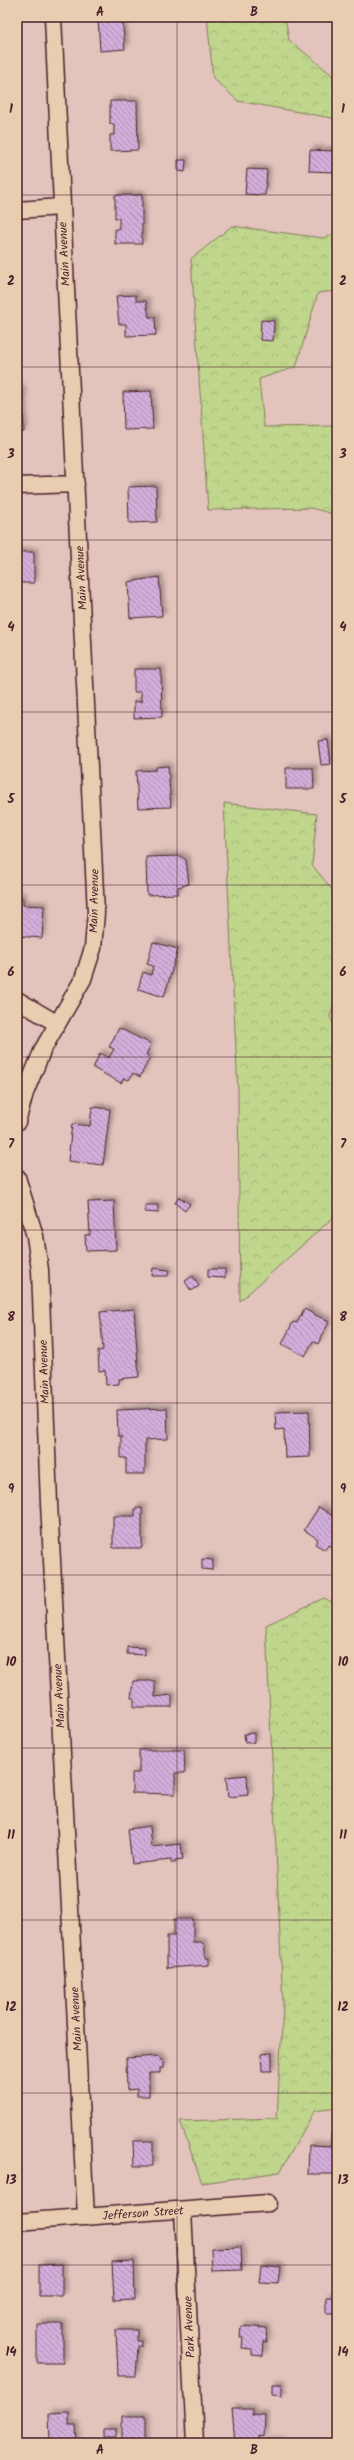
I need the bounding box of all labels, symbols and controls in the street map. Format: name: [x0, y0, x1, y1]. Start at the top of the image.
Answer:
text: A: [96, 2, 104, 23]
text: B: [250, 2, 258, 23]
text: 1: [9, 99, 13, 120]
text: 1: [341, 99, 345, 120]
street label: Main Avenue: [53, 221, 76, 287]
text: 2: [7, 271, 15, 292]
text: 2: [339, 271, 347, 292]
text: 3: [6, 444, 15, 465]
text: 3: [338, 444, 347, 465]
street label: Main Avenue: [70, 545, 93, 611]
text: 4: [7, 617, 15, 638]
text: 4: [339, 617, 347, 638]
text: 5: [7, 789, 16, 810]
text: 5: [339, 789, 348, 810]
street label: Main Avenue: [84, 868, 105, 933]
text: 6: [7, 962, 15, 983]
text: 6: [339, 962, 347, 983]
text: 7: [8, 1134, 15, 1155]
text: 7: [340, 1134, 347, 1155]
text: 8: [7, 1307, 15, 1328]
text: 8: [339, 1307, 347, 1328]
street label: Main Avenue: [34, 1339, 55, 1405]
text: 9: [8, 1479, 15, 1500]
text: 9: [340, 1479, 347, 1500]
text: 10: [6, 1652, 17, 1673]
text: 10: [338, 1652, 349, 1673]
street label: Main Avenue: [48, 1663, 71, 1729]
text: 11: [7, 1825, 15, 1846]
text: 11: [339, 1825, 347, 1846]
street label: Main Avenue: [65, 1986, 88, 2052]
text: 12: [5, 1997, 17, 2018]
text: 12: [337, 1997, 349, 2018]
text: 13: [5, 2170, 17, 2191]
text: 13: [337, 2170, 349, 2191]
street label: Jefferson Street: [102, 2201, 185, 2226]
street label: Park Avenue: [178, 2295, 201, 2358]
text: 14: [5, 2342, 17, 2363]
text: 14: [337, 2342, 349, 2363]
text: A: [96, 2440, 104, 2460]
text: B: [250, 2440, 258, 2460]

